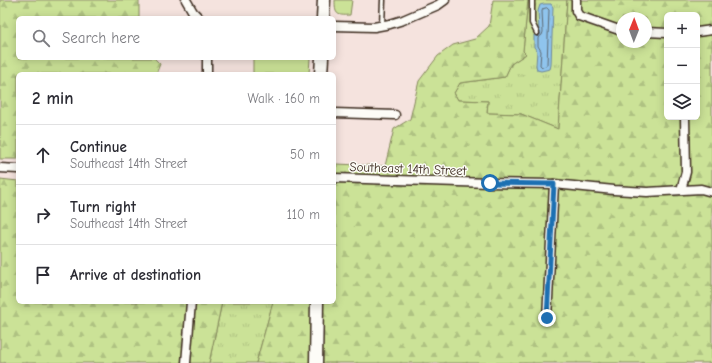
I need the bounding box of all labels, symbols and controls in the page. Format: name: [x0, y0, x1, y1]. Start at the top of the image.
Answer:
north arrow: [616, 12, 652, 48]
map controls: [664, 12, 700, 120]
button: +: [664, 12, 700, 48]
search box: [16, 16, 336, 60]
icon: search: [30, 27, 52, 49]
text: Search here: [62, 29, 140, 47]
button: −: [664, 48, 700, 84]
button: layers: [664, 84, 700, 120]
text: 2 min: [32, 89, 73, 108]
text: Walk · 160 m: [248, 91, 320, 106]
text: Continue: [70, 138, 127, 156]
icon: ahead: [32, 144, 54, 166]
text: 50 m: [290, 147, 320, 162]
text: Southeast 14th Street: [70, 156, 187, 171]
street label: Southeast 14th Street: [349, 159, 468, 178]
route start: [481, 174, 499, 192]
text: Turn right: [70, 198, 136, 216]
icon: right: [32, 204, 54, 226]
text: 110 m: [287, 207, 320, 222]
text: Southeast 14th Street: [70, 216, 187, 231]
icon: arrive: [32, 264, 54, 286]
text: Arrive at destination: [70, 266, 201, 284]
route end: [538, 309, 556, 327]

